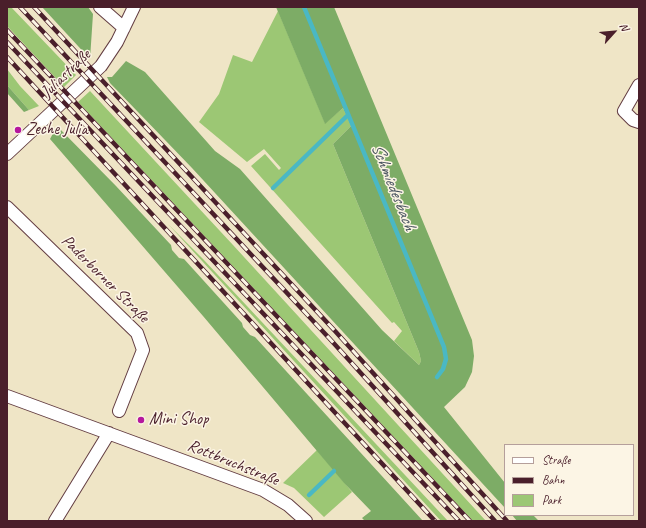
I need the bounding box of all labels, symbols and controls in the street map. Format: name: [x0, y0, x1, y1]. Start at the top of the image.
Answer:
north arrow: [594, 12, 634, 52]
text: N: [617, 20, 632, 33]
street label: Juliastraße: [37, 45, 95, 103]
place label: Zeche Julia: [26, 120, 87, 140]
marker: Zeche Julia: [13, 125, 23, 135]
water label: Schmiedesbach: [366, 141, 420, 233]
street label: Paderborner Straße: [57, 231, 153, 327]
place label: Mini Shop: [149, 410, 208, 430]
marker: Mini Shop: [136, 415, 146, 425]
street label: Rottbruchstraße: [184, 435, 282, 491]
legend: [504, 444, 634, 516]
text: Straße: [542, 452, 570, 468]
text: Bahn: [542, 472, 564, 488]
text: Park: [542, 492, 561, 508]

